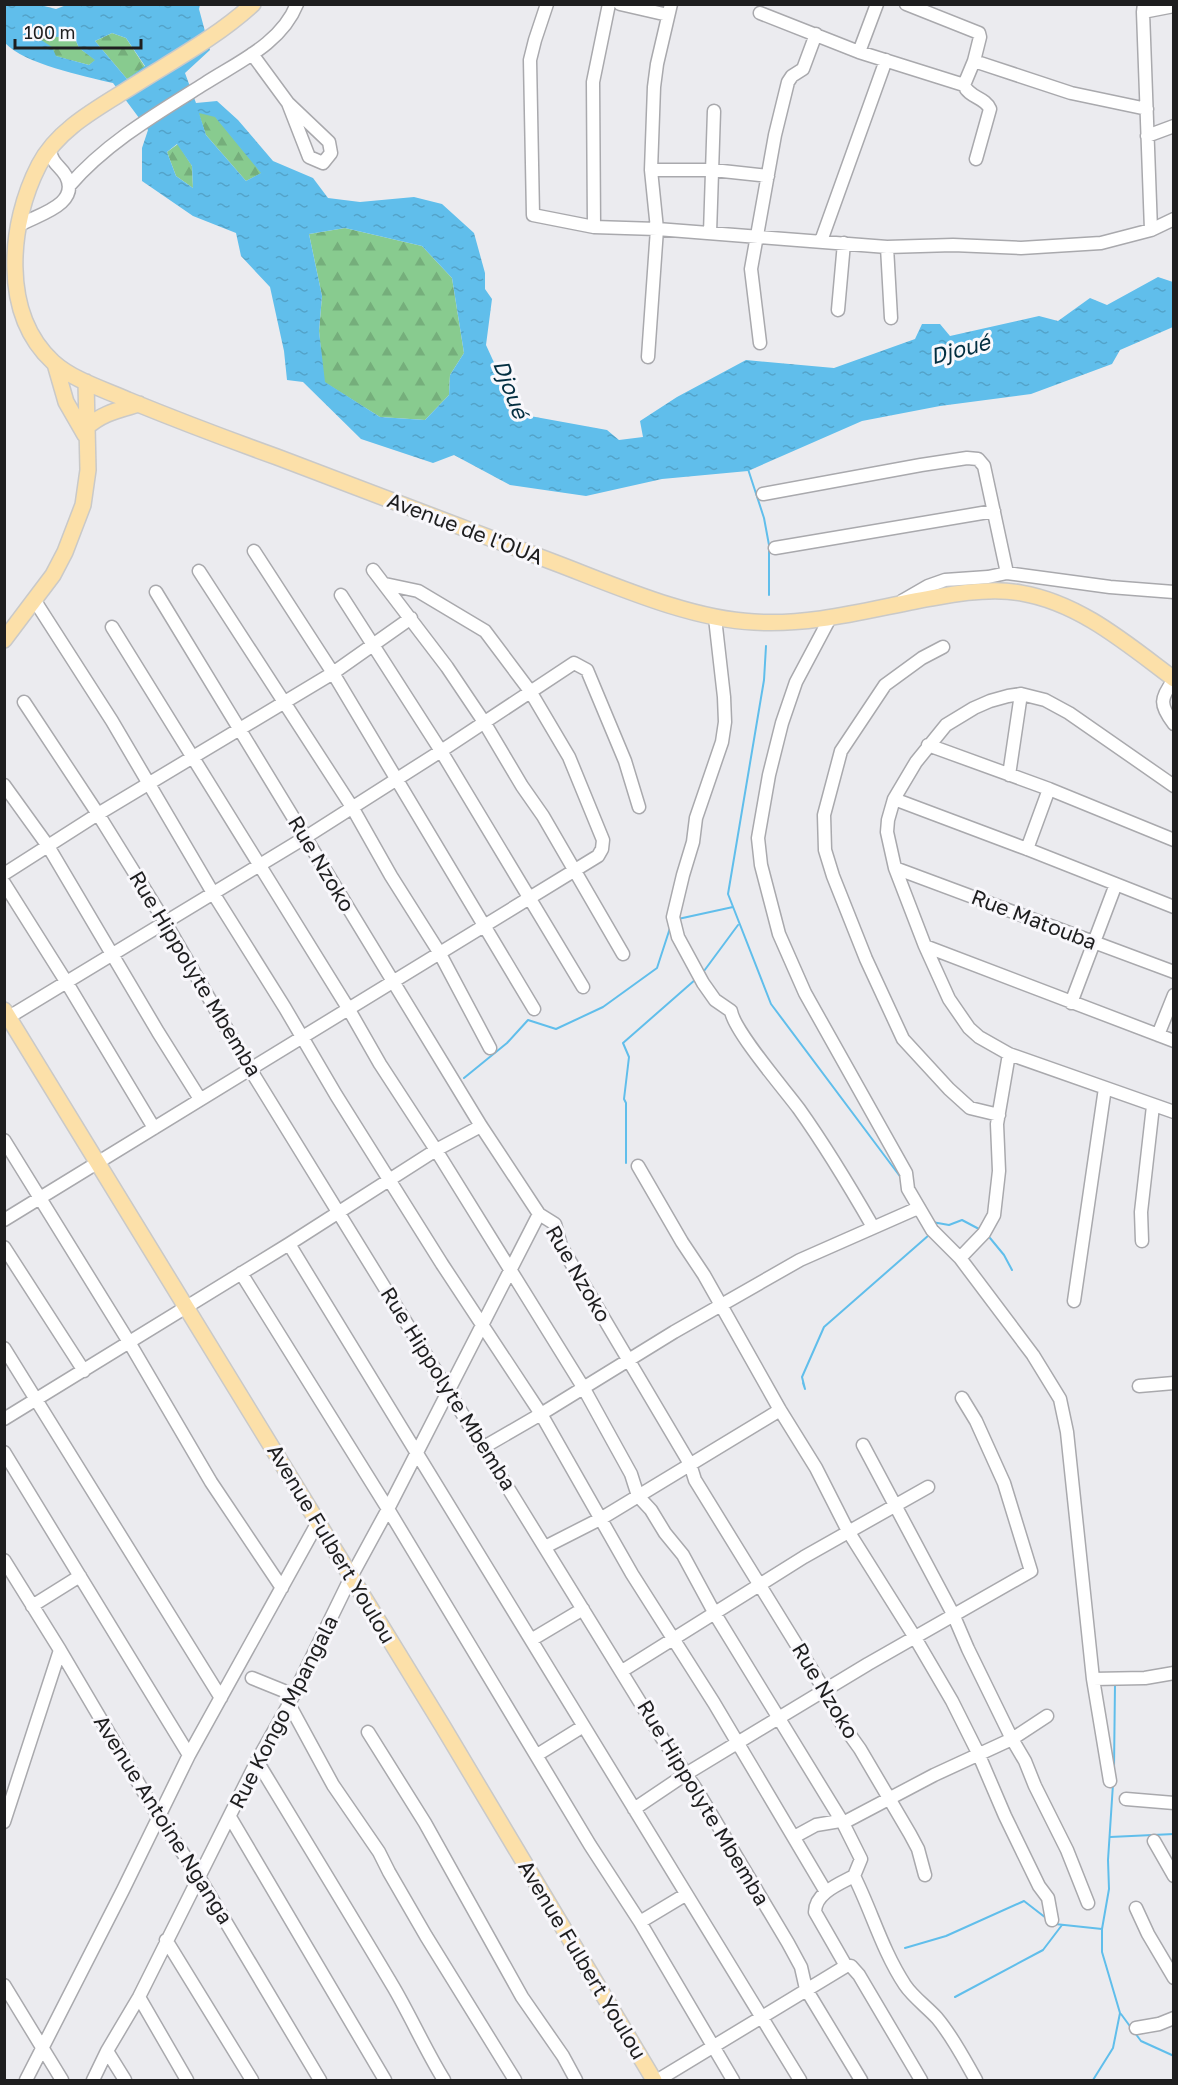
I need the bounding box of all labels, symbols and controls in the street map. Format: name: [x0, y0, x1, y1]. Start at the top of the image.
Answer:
scale bar: [15, 12, 141, 50]
text: 100 m: [24, 21, 75, 43]
water label: Djoué: [927, 327, 995, 369]
water label: Djoué: [488, 356, 536, 424]
street label: Avenue de l'OUA: [384, 486, 547, 570]
street label: Rue Nzoko: [283, 811, 361, 916]
street label: Rue Hippolyte Mbemba: [124, 866, 268, 1081]
street label: Rue Matouba: [968, 883, 1101, 955]
street label: Rue Nzoko: [541, 1221, 617, 1326]
street label: Rue Hippolyte Mbemba: [376, 1282, 522, 1495]
street label: Avenue Fulbert Youlou: [262, 1439, 402, 1648]
street label: Rue Kongo Mpangala: [223, 1611, 343, 1813]
street label: Rue Nzoko: [787, 1638, 865, 1743]
street label: Rue Hippolyte Mbemba: [632, 1695, 776, 1910]
street label: Avenue Antoine Nganga: [89, 1710, 239, 1929]
street label: Avenue Fulbert Youlou: [513, 1855, 653, 2064]

